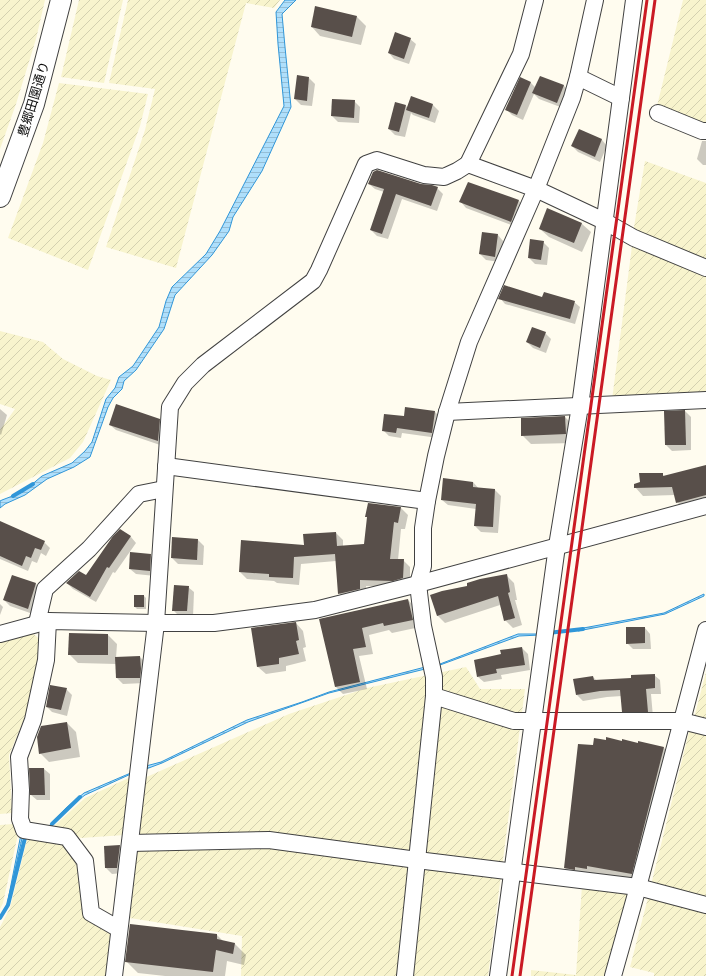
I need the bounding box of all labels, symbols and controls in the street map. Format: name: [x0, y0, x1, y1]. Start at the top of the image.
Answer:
street label: 豊郷田園通り: [15, 60, 52, 139]

